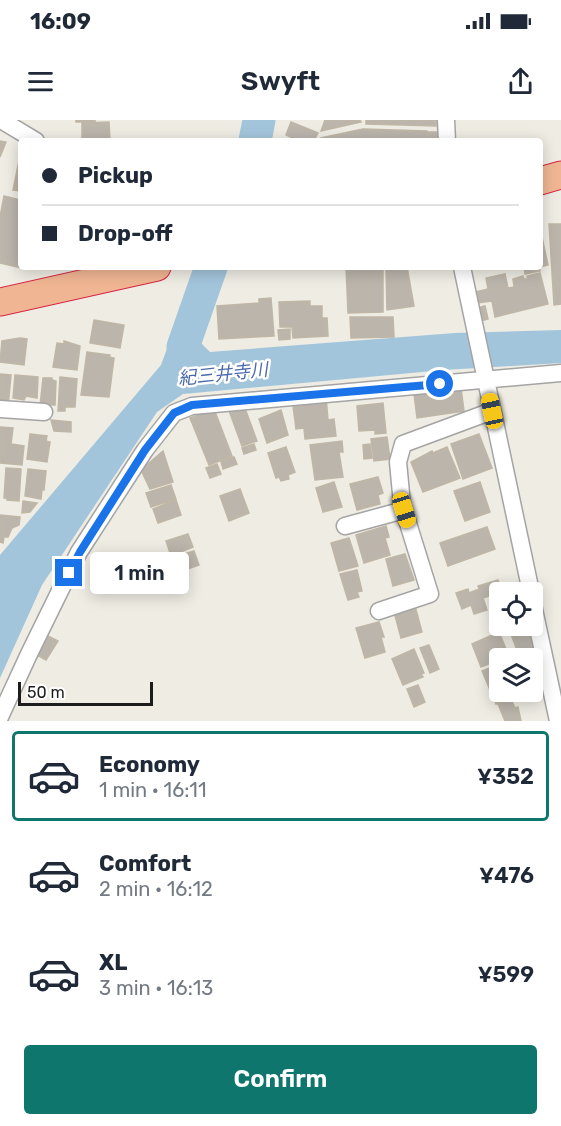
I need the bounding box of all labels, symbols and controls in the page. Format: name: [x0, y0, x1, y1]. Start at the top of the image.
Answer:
text: 16:09: [30, 8, 91, 35]
icon: menu: [24, 65, 57, 98]
text: Swyft: [241, 65, 320, 97]
icon: share: [504, 65, 537, 98]
text: Pickup: [78, 162, 153, 189]
text: Drop-off: [78, 220, 173, 247]
water label: 紀三井寺川: [177, 358, 271, 390]
route start: [426, 370, 453, 397]
car: [479, 392, 505, 430]
car: [390, 490, 418, 530]
callout: 1 min: [90, 552, 189, 594]
route end: [55, 559, 82, 586]
text: 1 min: [114, 561, 165, 585]
map controls: [489, 582, 543, 702]
button: locate: [489, 582, 543, 636]
button: layers: [489, 648, 543, 702]
scale bar: [18, 679, 153, 706]
text: 50 m: [27, 683, 65, 702]
icon: car: [27, 749, 81, 803]
text: Economy: [99, 751, 200, 778]
text: ¥352: [477, 763, 534, 790]
text: 1 min · 16:11: [99, 778, 206, 802]
icon: car: [27, 848, 81, 902]
text: Comfort: [99, 850, 191, 877]
text: ¥476: [479, 862, 534, 889]
text: 2 min · 16:12: [99, 877, 213, 901]
icon: car: [27, 947, 81, 1001]
text: XL: [99, 949, 127, 976]
text: ¥599: [478, 961, 534, 988]
text: 3 min · 16:13: [99, 976, 213, 1000]
button: Confirm: [24, 1045, 537, 1114]

